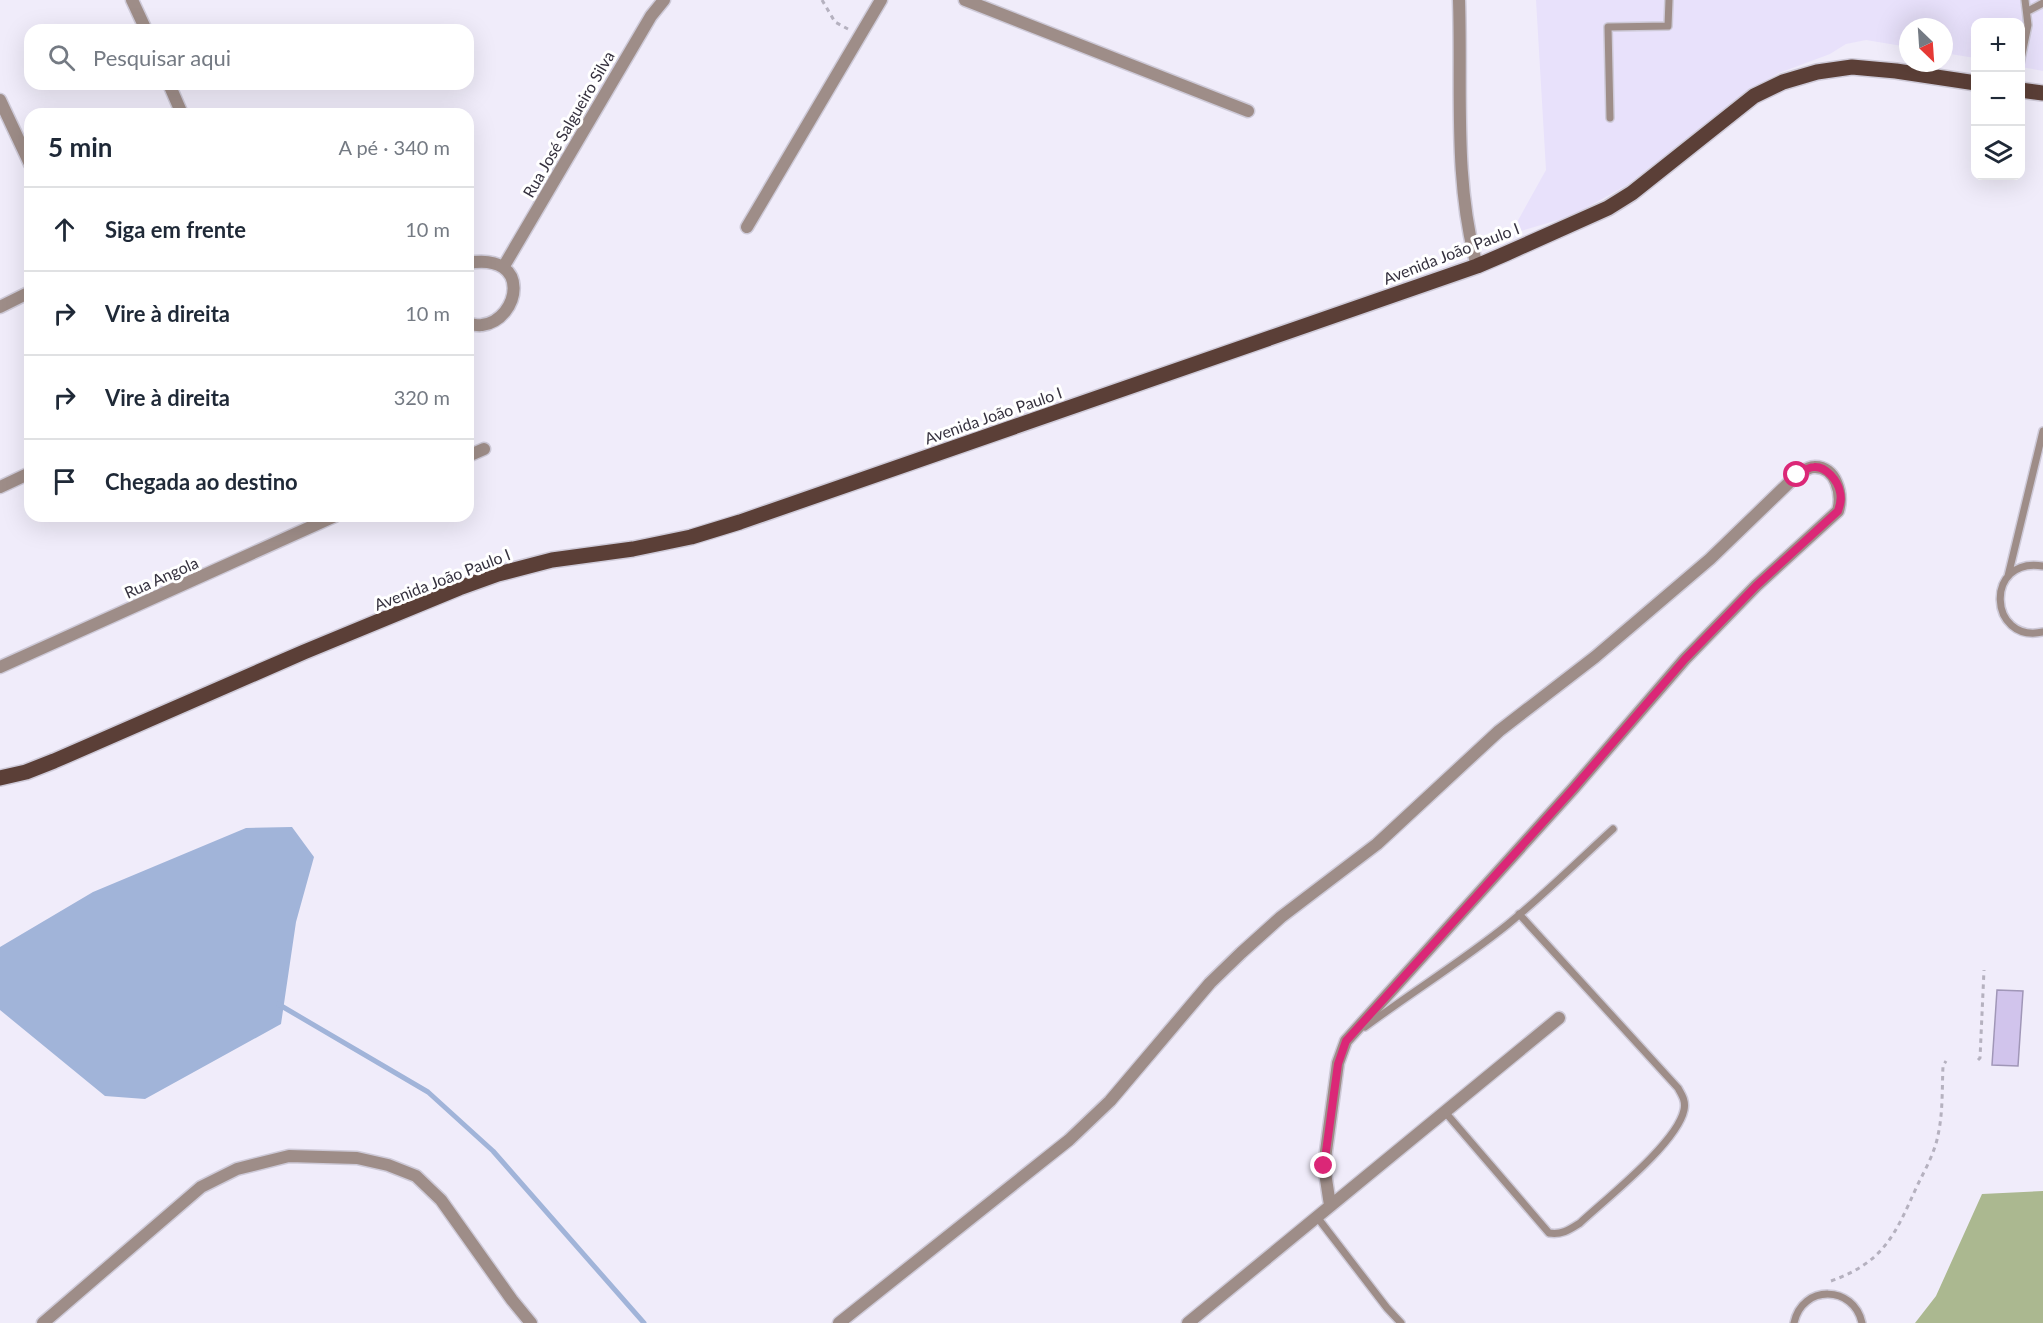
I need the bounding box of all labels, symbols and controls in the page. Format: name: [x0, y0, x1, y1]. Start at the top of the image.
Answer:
north arrow: [1899, 18, 1953, 72]
map controls: [1971, 18, 2025, 180]
button: +: [1971, 18, 2025, 72]
search box: [24, 24, 474, 90]
icon: search: [45, 41, 78, 74]
text: Pesquisar aqui: [93, 44, 231, 71]
street label: Rua José Salgueiro Silva: [518, 47, 618, 201]
button: −: [1971, 72, 2025, 126]
button: layers: [1971, 126, 2025, 180]
text: 5 min: [48, 131, 112, 163]
text: A pé · 340 m: [338, 135, 450, 159]
icon: ahead: [48, 213, 81, 246]
text: Siga em frente: [105, 216, 246, 243]
text: 10 m: [405, 217, 450, 241]
street label: Avenida João Paulo I: [1380, 218, 1522, 288]
icon: right: [48, 297, 81, 330]
text: Vire à direita: [105, 300, 230, 327]
text: 10 m: [405, 301, 450, 325]
icon: right: [48, 381, 81, 414]
street label: Avenida João Paulo I: [922, 383, 1064, 447]
text: Vire à direita: [105, 384, 230, 411]
text: 320 m: [394, 385, 450, 409]
route start: [1783, 461, 1809, 487]
icon: arrive: [48, 465, 81, 498]
text: Chegada ao destino: [105, 468, 298, 495]
street label: Avenida João Paulo I: [371, 544, 513, 614]
street label: Rua Angola: [121, 552, 201, 602]
route end: [1310, 1152, 1336, 1178]

